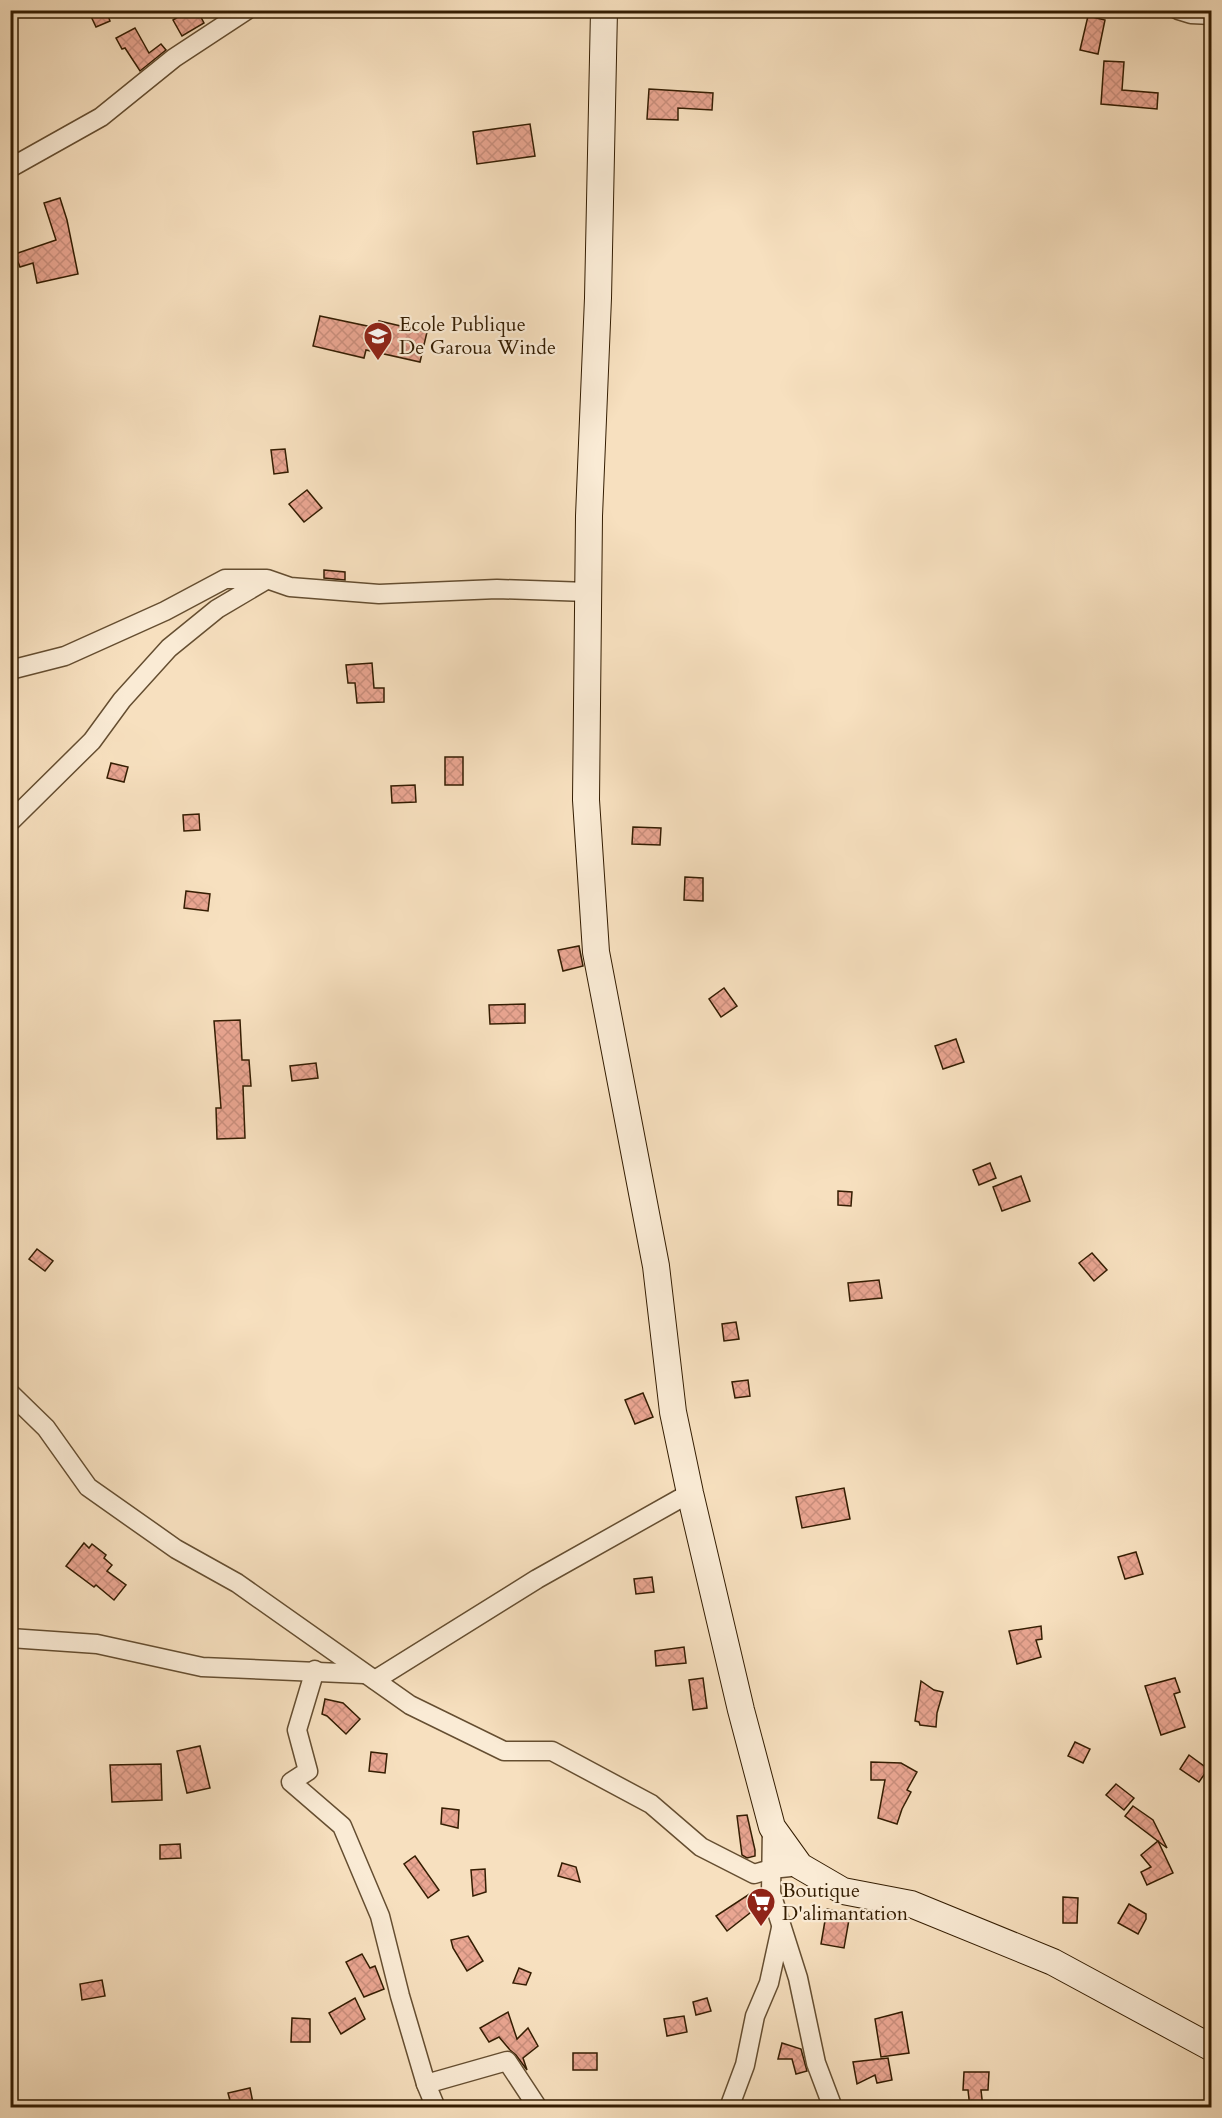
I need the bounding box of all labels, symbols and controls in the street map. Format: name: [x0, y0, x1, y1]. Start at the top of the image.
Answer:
place label: Ecole Publique De Garoua Winde: [399, 311, 556, 361]
school or university icon: Ecole Publique De Garoua Winde: [362, 320, 394, 362]
place label: Boutique D'alimantation: [782, 1877, 909, 1927]
supermarket icon: Boutique D'alimantation: [745, 1886, 777, 1928]

